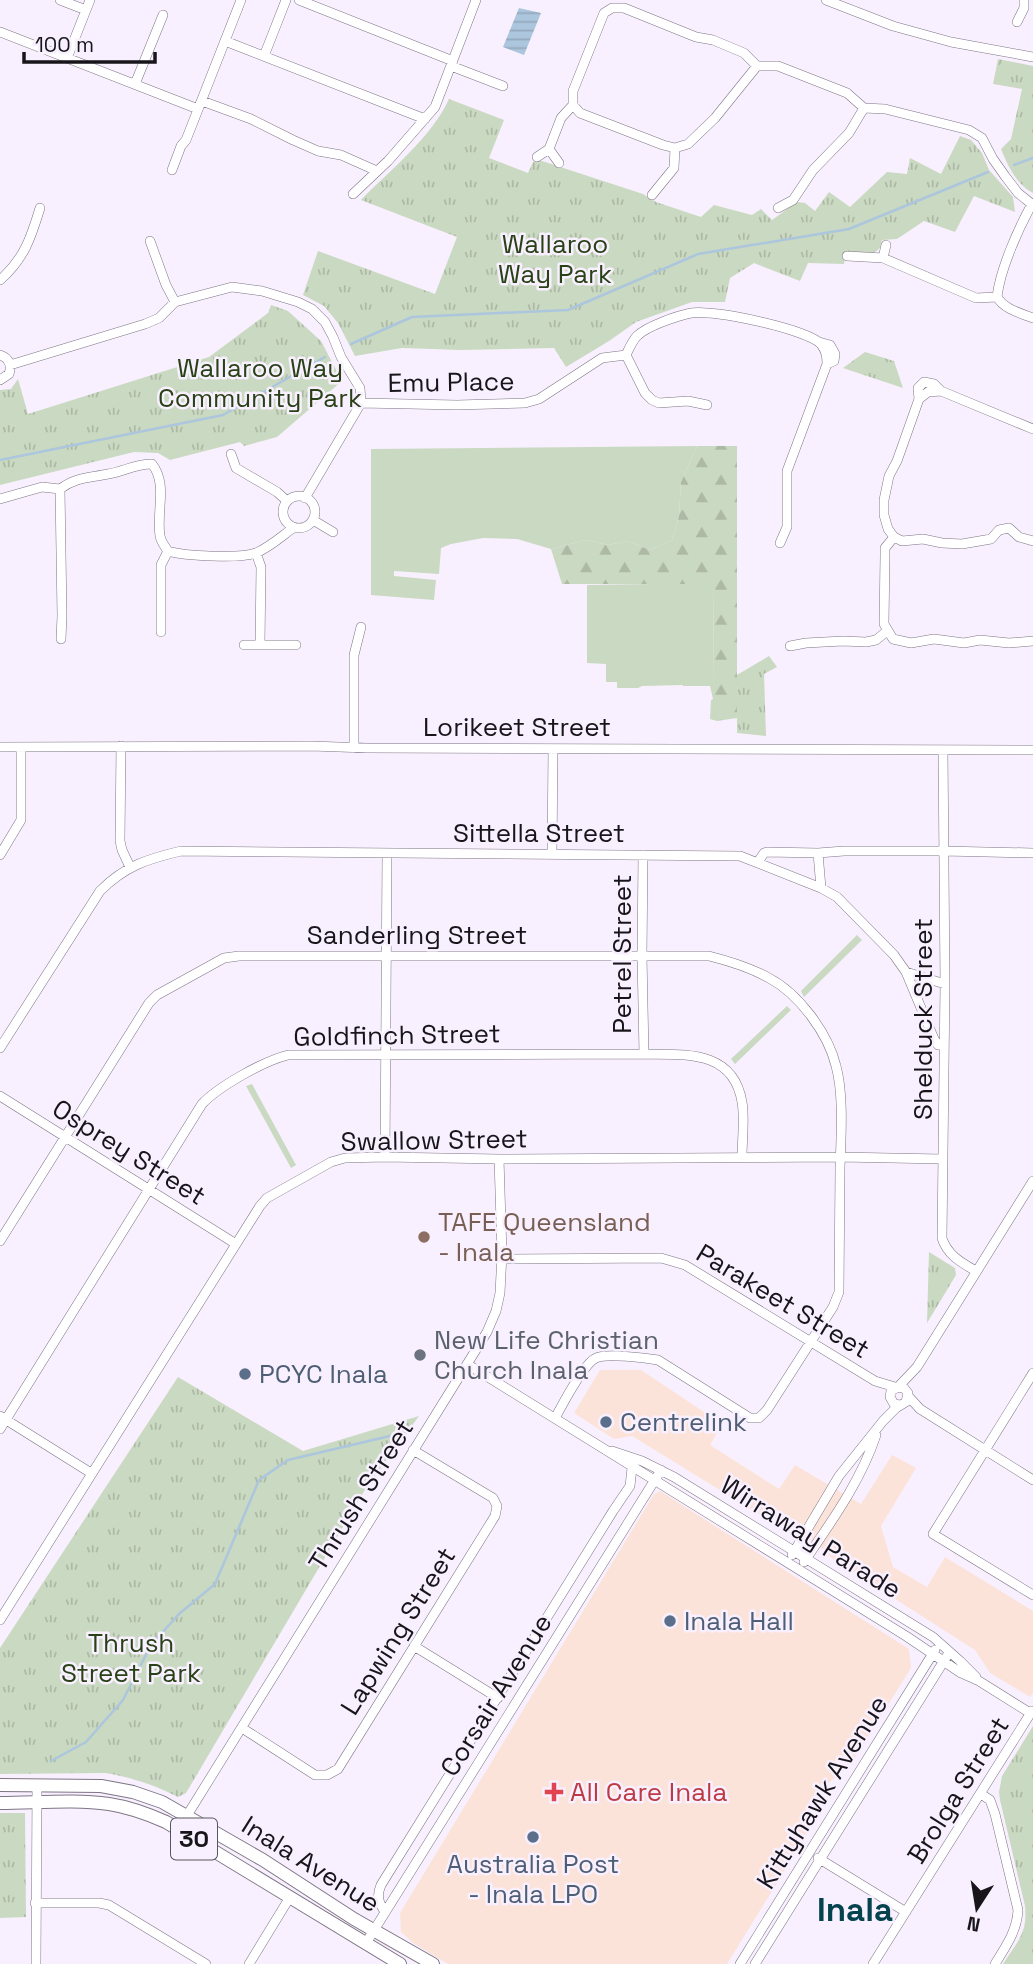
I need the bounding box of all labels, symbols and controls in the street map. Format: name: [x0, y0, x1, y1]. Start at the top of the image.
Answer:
scale bar: [24, 21, 156, 65]
text: 100 m: [35, 31, 94, 58]
park label: Wallaroo Way Park: [498, 227, 612, 291]
park label: Wallaroo Way Community Park: [158, 351, 362, 415]
street label: Emu Place: [387, 364, 515, 400]
street label: Lorikeet Street: [423, 710, 611, 744]
street label: Sittella Street: [453, 816, 625, 850]
street label: Petrel Street: [605, 874, 639, 1034]
street label: Sanderling Street: [307, 918, 527, 952]
street label: Shelduck Street: [906, 918, 940, 1120]
street label: Goldfinch Street: [293, 1016, 501, 1054]
street label: Osprey Street: [46, 1091, 212, 1213]
street label: Swallow Street: [340, 1121, 528, 1159]
place label: TAFE Queensland - Inala: [438, 1205, 651, 1269]
marker: TAFE Queensland - Inala: [416, 1229, 432, 1245]
street label: Parakeet Street: [690, 1236, 876, 1366]
place label: New Life Christian Church Inala: [434, 1323, 659, 1387]
marker: New Life Christian Church Inala: [412, 1347, 428, 1363]
place label: PCYC Inala: [259, 1357, 388, 1391]
marker: PCYC Inala: [237, 1366, 253, 1382]
place label: Centrelink: [620, 1405, 747, 1439]
street label: Thrush Street: [301, 1413, 421, 1577]
marker: Centrelink: [598, 1414, 614, 1430]
street label: Wirraway Parade: [714, 1468, 908, 1606]
street label: Lapwing Street: [333, 1541, 463, 1721]
place label: Inala Hall: [684, 1604, 794, 1638]
street label: Corsair Avenue: [433, 1607, 559, 1783]
marker: Inala Hall: [662, 1613, 678, 1629]
park label: Thrush Street Park: [61, 1626, 201, 1690]
street label: Kittyhawk Avenue: [749, 1689, 895, 1895]
street label: Brolga Street: [899, 1710, 1017, 1870]
place label: All Care Inala: [570, 1775, 727, 1809]
marker: All Care Inala: [544, 1782, 564, 1802]
street label: Inala Avenue: [236, 1808, 386, 1920]
road number: 30: [171, 1818, 217, 1860]
marker: Australia Post - Inala LPO: [525, 1829, 541, 1845]
place label: Australia Post - Inala LPO: [447, 1847, 619, 1911]
north arrow: [942, 1873, 1012, 1943]
district label: Inala: [817, 1889, 893, 1931]
text: N: [965, 1911, 982, 1938]

